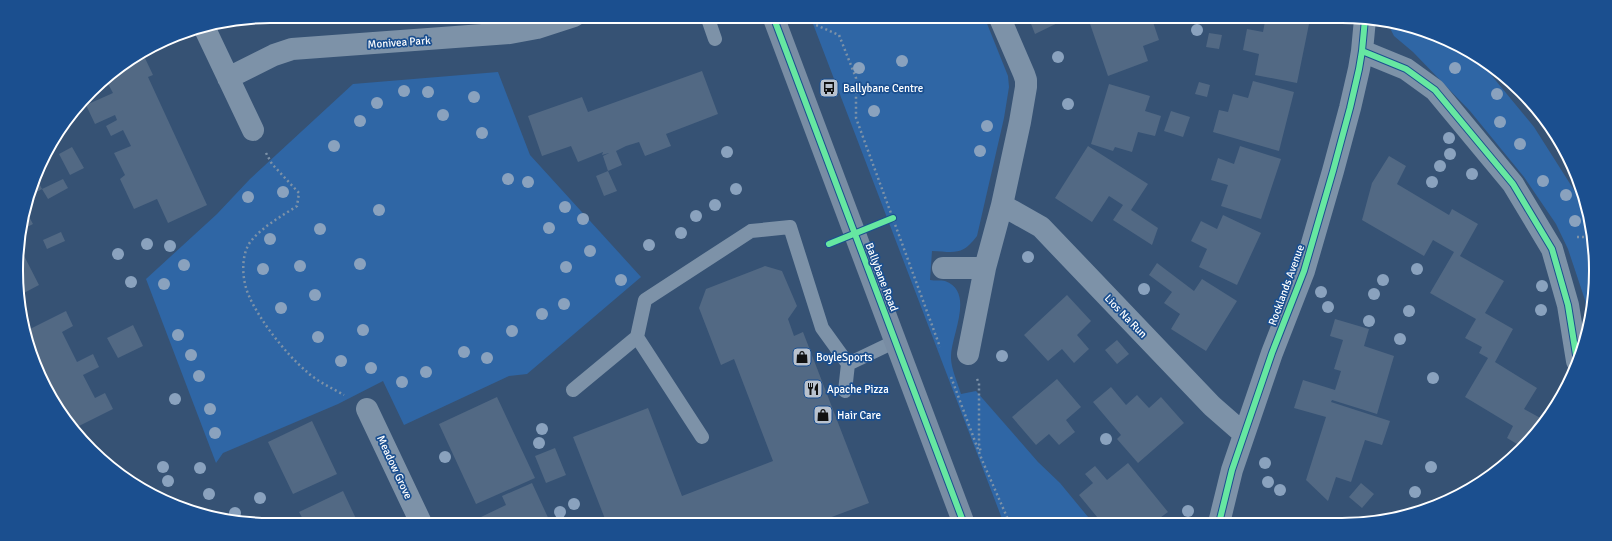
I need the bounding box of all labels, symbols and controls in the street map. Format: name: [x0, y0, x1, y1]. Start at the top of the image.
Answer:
street label: Monivea Park: [367, 34, 431, 51]
bus stop icon: Ballybane Centre: [818, 77, 840, 99]
place label: Ballybane Centre: [843, 82, 923, 95]
street label: Ballybane Road: [862, 241, 901, 313]
street label: Rocklands Avenue: [1266, 243, 1307, 327]
street label: Lios Na Run: [1102, 292, 1150, 341]
shop icon: BoyleSports: [791, 346, 813, 368]
place label: BoyleSports: [816, 351, 873, 364]
restaurant icon: Apache Pizza: [802, 378, 824, 400]
place label: Apache Pizza: [827, 383, 889, 396]
shop icon: Hair Care: [812, 404, 834, 426]
place label: Hair Care: [837, 409, 881, 422]
street label: Meadow Grove: [374, 433, 415, 501]

